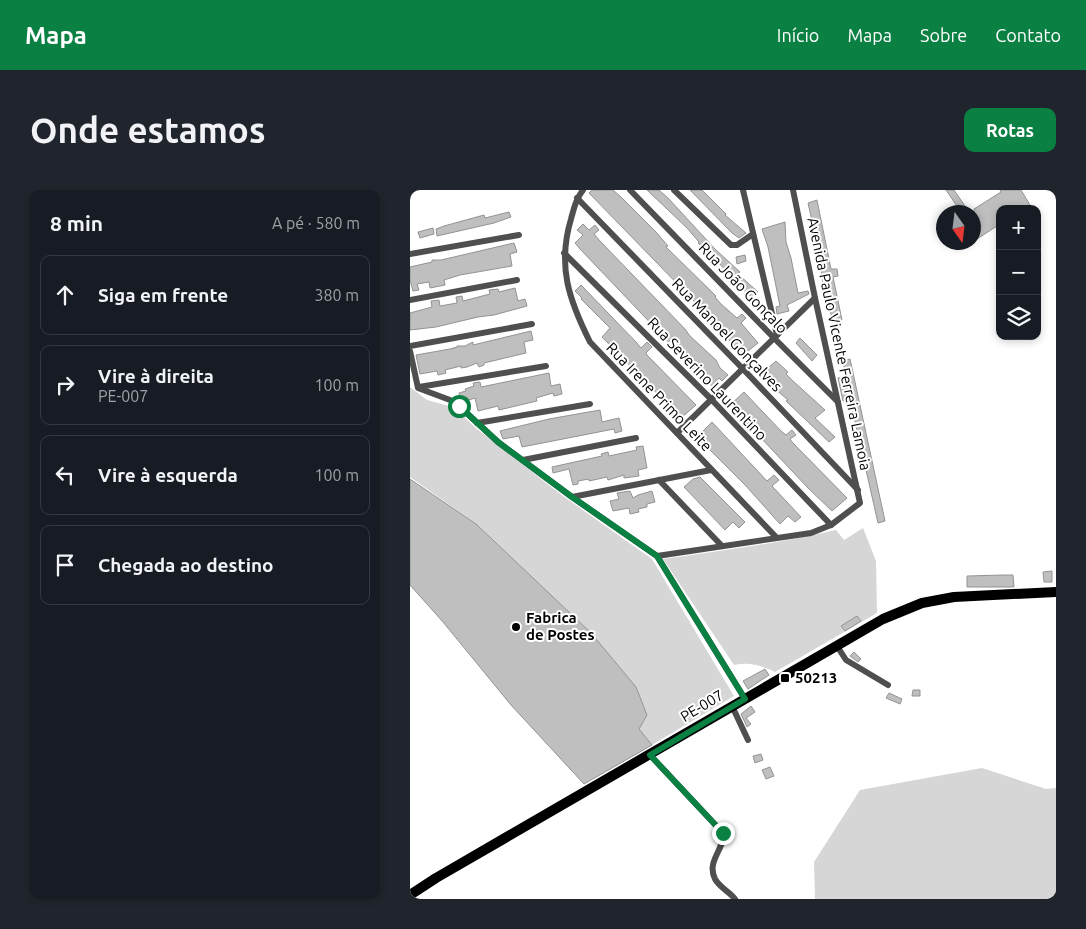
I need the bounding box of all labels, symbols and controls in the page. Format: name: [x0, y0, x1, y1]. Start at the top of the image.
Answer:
text: Mapa: [25, 22, 87, 49]
text: Início: [777, 25, 819, 45]
text: Mapa: [847, 25, 892, 45]
text: Sobre: [920, 25, 967, 45]
text: Contato: [995, 25, 1061, 45]
button: Rotas: [964, 108, 1056, 152]
text: Onde estamos: [30, 110, 265, 150]
north arrow: [936, 205, 981, 250]
map controls: [996, 205, 1041, 340]
button: +: [996, 205, 1041, 250]
text: 8 min: [50, 211, 103, 235]
text: A pé · 580 m: [272, 214, 360, 232]
street label: Avenida Paulo Vicente Ferreira Lamoia: [804, 216, 875, 472]
street label: Rua João Gonçalo: [696, 239, 791, 337]
button: −: [996, 250, 1041, 295]
street label: Rua Manoel Gonçalves: [669, 275, 786, 395]
icon: ahead: [51, 281, 79, 309]
text: Siga em frente: [98, 284, 228, 306]
text: 380 m: [314, 286, 359, 304]
button: layers: [996, 295, 1041, 340]
street label: Rua Severino Laurentino: [644, 314, 771, 444]
street label: Rua Irene Primo Leite: [603, 339, 716, 454]
text: Vire à direita: [98, 365, 214, 387]
icon: right: [51, 371, 79, 399]
text: 100 m: [314, 376, 359, 394]
text: PE-007: [98, 387, 148, 405]
route start: [448, 395, 471, 418]
icon: left: [51, 461, 79, 489]
text: Vire à esquerda: [98, 464, 238, 486]
text: 100 m: [314, 466, 359, 484]
icon: arrive: [51, 551, 79, 579]
text: Chegada ao destino: [98, 554, 274, 576]
place label: Fabrica de Postes: [526, 609, 595, 643]
marker: Fabrica de Postes: [510, 621, 522, 633]
place label: 50213: [795, 669, 837, 686]
marker: 50213: [779, 672, 791, 684]
street label: PE-007: [677, 686, 726, 725]
route end: [712, 822, 735, 845]

